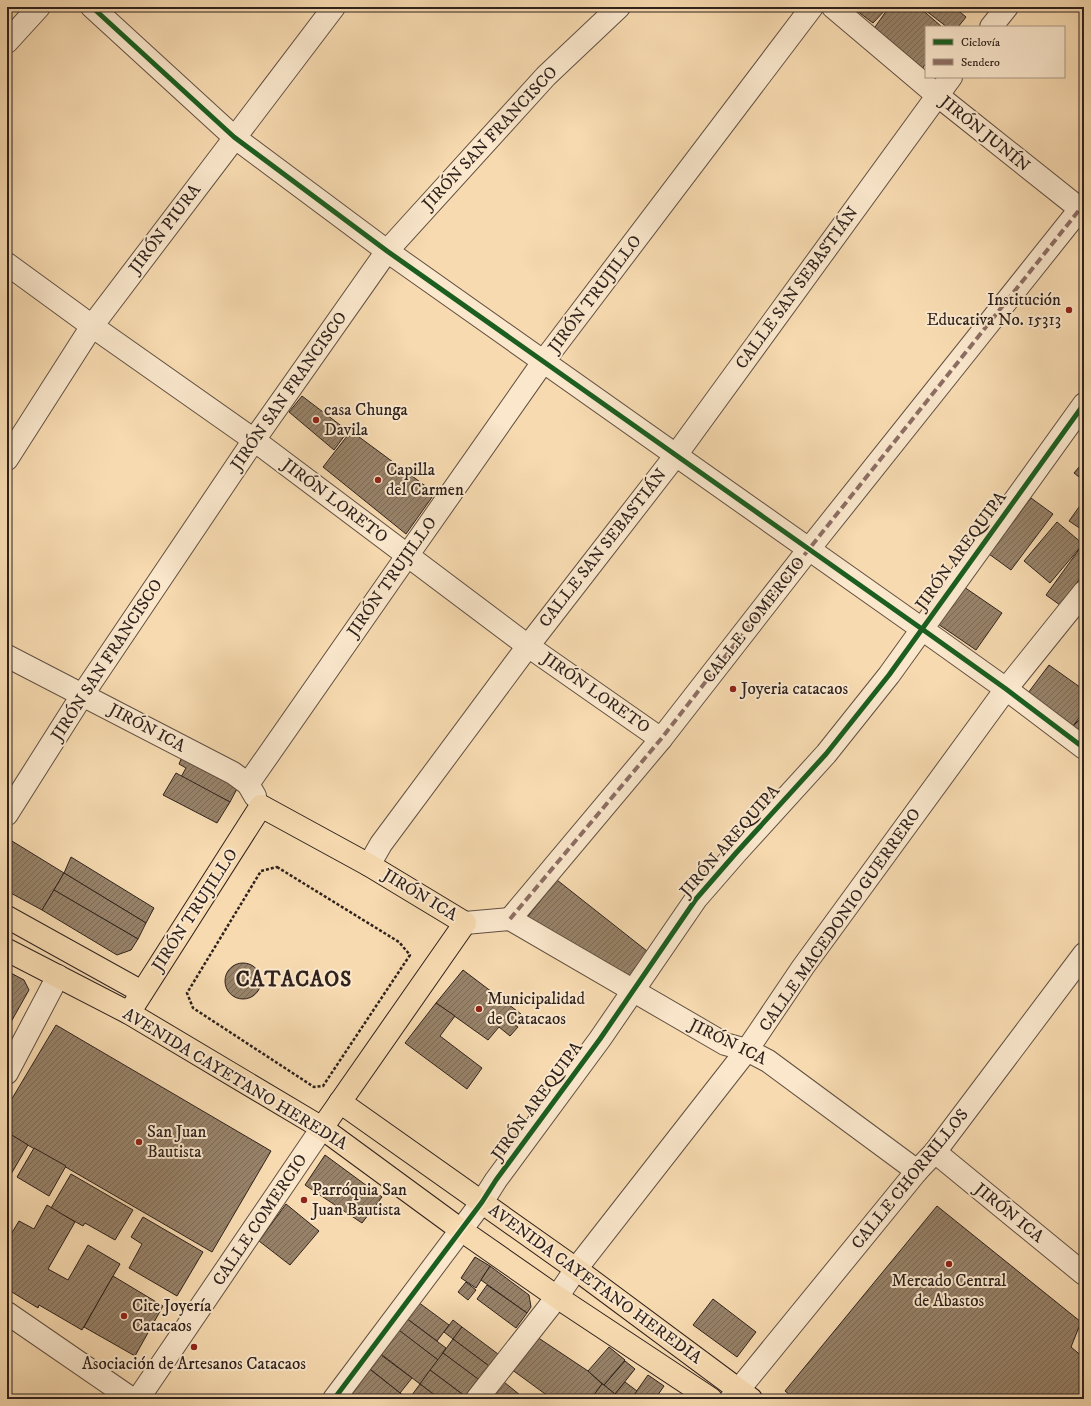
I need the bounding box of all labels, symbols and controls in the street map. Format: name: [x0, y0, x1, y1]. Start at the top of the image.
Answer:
legend: [925, 26, 1065, 78]
text: Ciclovía: [961, 35, 1001, 50]
text: Sendero: [961, 55, 1000, 70]
street label: JIRÓN SAN FRANCISCO: [416, 61, 562, 216]
street label: JIRÓN JUNÍN: [934, 89, 1035, 177]
street label: JIRÓN PIURA: [122, 179, 206, 280]
street label: CALLE SAN SEBASTIÁN: [730, 202, 863, 374]
street label: JIRÓN TRUJILLO: [541, 230, 646, 359]
place label: Institución Educativa No. 15313: [926, 289, 1061, 331]
marker: Institución Educativa No. 15313: [1064, 305, 1074, 315]
street label: JIRÓN SAN FRANCISCO: [224, 307, 352, 476]
place label: casa Chunga Davila: [324, 399, 409, 441]
marker: casa Chunga Davila: [311, 415, 321, 425]
street label: JIRÓN LORETO: [276, 452, 393, 548]
place label: Capilla del Carmen: [386, 459, 464, 501]
street label: CALLE SAN SEBASTIÁN: [533, 463, 672, 632]
marker: Capilla del Carmen: [373, 475, 383, 485]
street label: JIRÓN AREQUIPA: [909, 487, 1012, 616]
street label: JIRÓN TRUJILLO: [340, 512, 442, 643]
street label: CALLE COMERCIO: [698, 552, 810, 688]
street label: JIRÓN SAN FRANCISCO: [44, 574, 168, 747]
street label: JIRÓN LORETO: [536, 646, 655, 738]
place label: Joyeria catacaos: [739, 678, 848, 700]
marker: Joyeria catacaos: [728, 684, 738, 694]
street label: JIRÓN ICA: [103, 697, 190, 757]
street label: JIRÓN AREQUIPA: [673, 780, 785, 903]
street label: CALLE MACEDONIO GUERRERO: [754, 804, 926, 1036]
street label: JIRÓN TRUJILLO: [145, 844, 243, 977]
street label: JIRÓN ICA: [377, 862, 462, 926]
district label: CATACAOS: [236, 967, 352, 993]
place label: Municipalidad de Catacaos: [487, 988, 585, 1030]
street label: AVENIDA CAYETANO HEREDIA: [119, 1003, 352, 1155]
marker: Municipalidad de Catacaos: [474, 1004, 484, 1014]
street label: JIRÓN ICA: [684, 1012, 771, 1070]
street label: JIRÓN AREQUIPA: [485, 1037, 588, 1166]
street label: CALLE CHORRILLOS: [846, 1104, 974, 1254]
place label: San Juan Bautista: [147, 1121, 207, 1163]
marker: San Juan Bautista: [134, 1137, 144, 1147]
street label: CALLE COMERCIO: [208, 1150, 312, 1290]
street label: JIRÓN ICA: [968, 1176, 1049, 1248]
place label: Parróquia San Juan Bautista: [310, 1179, 407, 1221]
marker: Parróquia San Juan Bautista: [299, 1195, 309, 1205]
street label: AVENIDA CAYETANO HEREDIA: [484, 1199, 706, 1369]
marker: Mercado Central de Abastos: [944, 1259, 954, 1269]
place label: Mercado Central de Abastos: [892, 1270, 1006, 1312]
place label: Cite Joyería Catacaos: [132, 1295, 212, 1337]
marker: Cite Joyería Catacaos: [119, 1311, 129, 1321]
marker: Asociación de Artesanos Catacaos: [189, 1342, 199, 1352]
place label: Asociación de Artesanos Catacaos: [82, 1353, 306, 1375]

